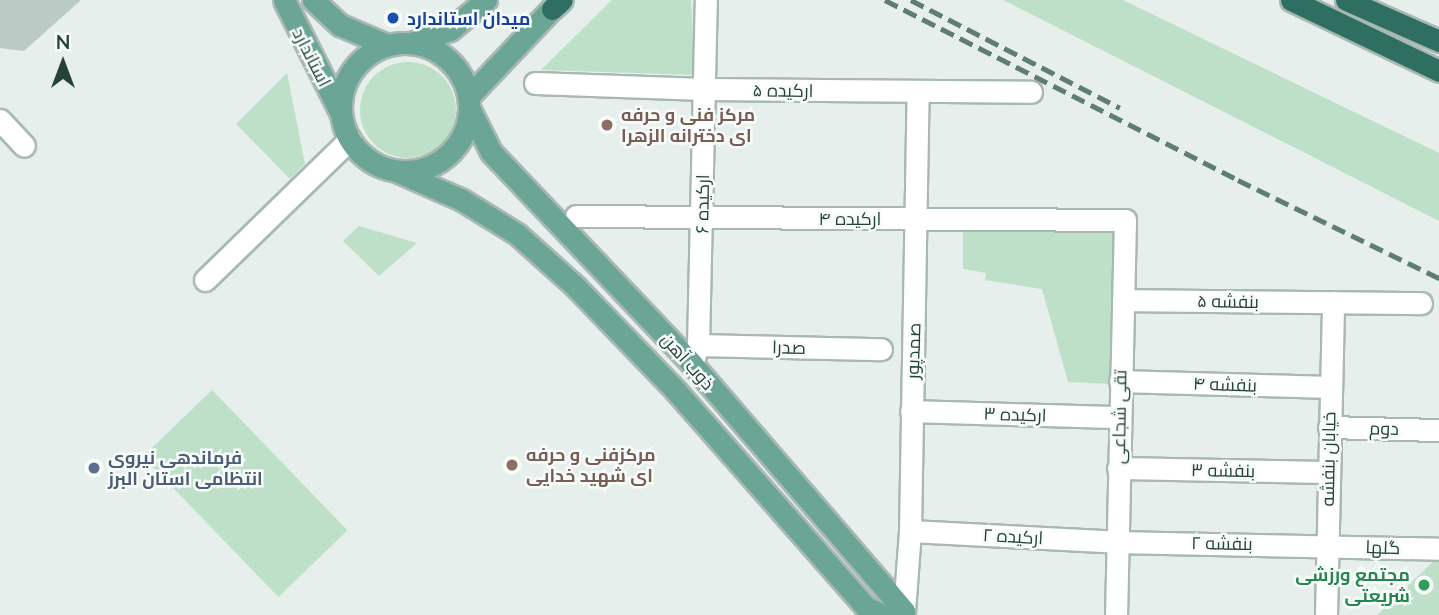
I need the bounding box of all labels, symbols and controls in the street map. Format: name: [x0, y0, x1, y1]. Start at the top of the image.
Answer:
place label: میدان استاندارد: [407, 7, 530, 29]
marker: میدان استاندارد: [385, 10, 401, 26]
street label: استاندارد: [288, 24, 336, 90]
north arrow: [28, 28, 98, 98]
text: N: [56, 30, 70, 53]
street label: ارکیده ۵: [752, 79, 814, 101]
place label: مرکز فنی و حرفه ای دخترانه الزهرا: [621, 104, 755, 146]
marker: مرکز فنی و حرفه ای دخترانه الزهرا: [599, 117, 615, 133]
street label: ارکیده ۶: [691, 174, 713, 234]
street label: ارکیده ۴: [819, 207, 881, 229]
street label: بنفشه ۵: [1197, 290, 1259, 312]
street label: صمدپور: [901, 322, 925, 380]
street label: ذوب آهن: [657, 328, 719, 394]
street label: صدرا: [772, 336, 806, 358]
street label: تقی شجاعی: [1107, 370, 1131, 464]
street label: بنفشه ۴: [1193, 372, 1257, 396]
street label: ارکیده ۳: [983, 402, 1047, 426]
street label: خیابان بنفشه: [1316, 411, 1340, 507]
street label: دوم: [1369, 417, 1399, 439]
place label: مرکزفنی و حرفه ای شهید خدایی: [526, 444, 656, 486]
place label: فرماندهی نیروی انتظامی استان البرز: [108, 447, 263, 490]
marker: مرکزفنی و حرفه ای شهید خدایی: [504, 457, 520, 473]
street label: بنفشه ۳: [1191, 459, 1255, 481]
marker: فرماندهی نیروی انتظامی استان البرز: [86, 460, 102, 476]
street label: ارکیده ۲: [982, 524, 1044, 548]
street label: بنفشه ۲: [1191, 532, 1253, 554]
street label: گلها: [1365, 536, 1401, 558]
place label: مجتمع ورزشی شریعتی: [1295, 564, 1410, 606]
marker: مجتمع ورزشی شریعتی: [1416, 577, 1432, 593]

